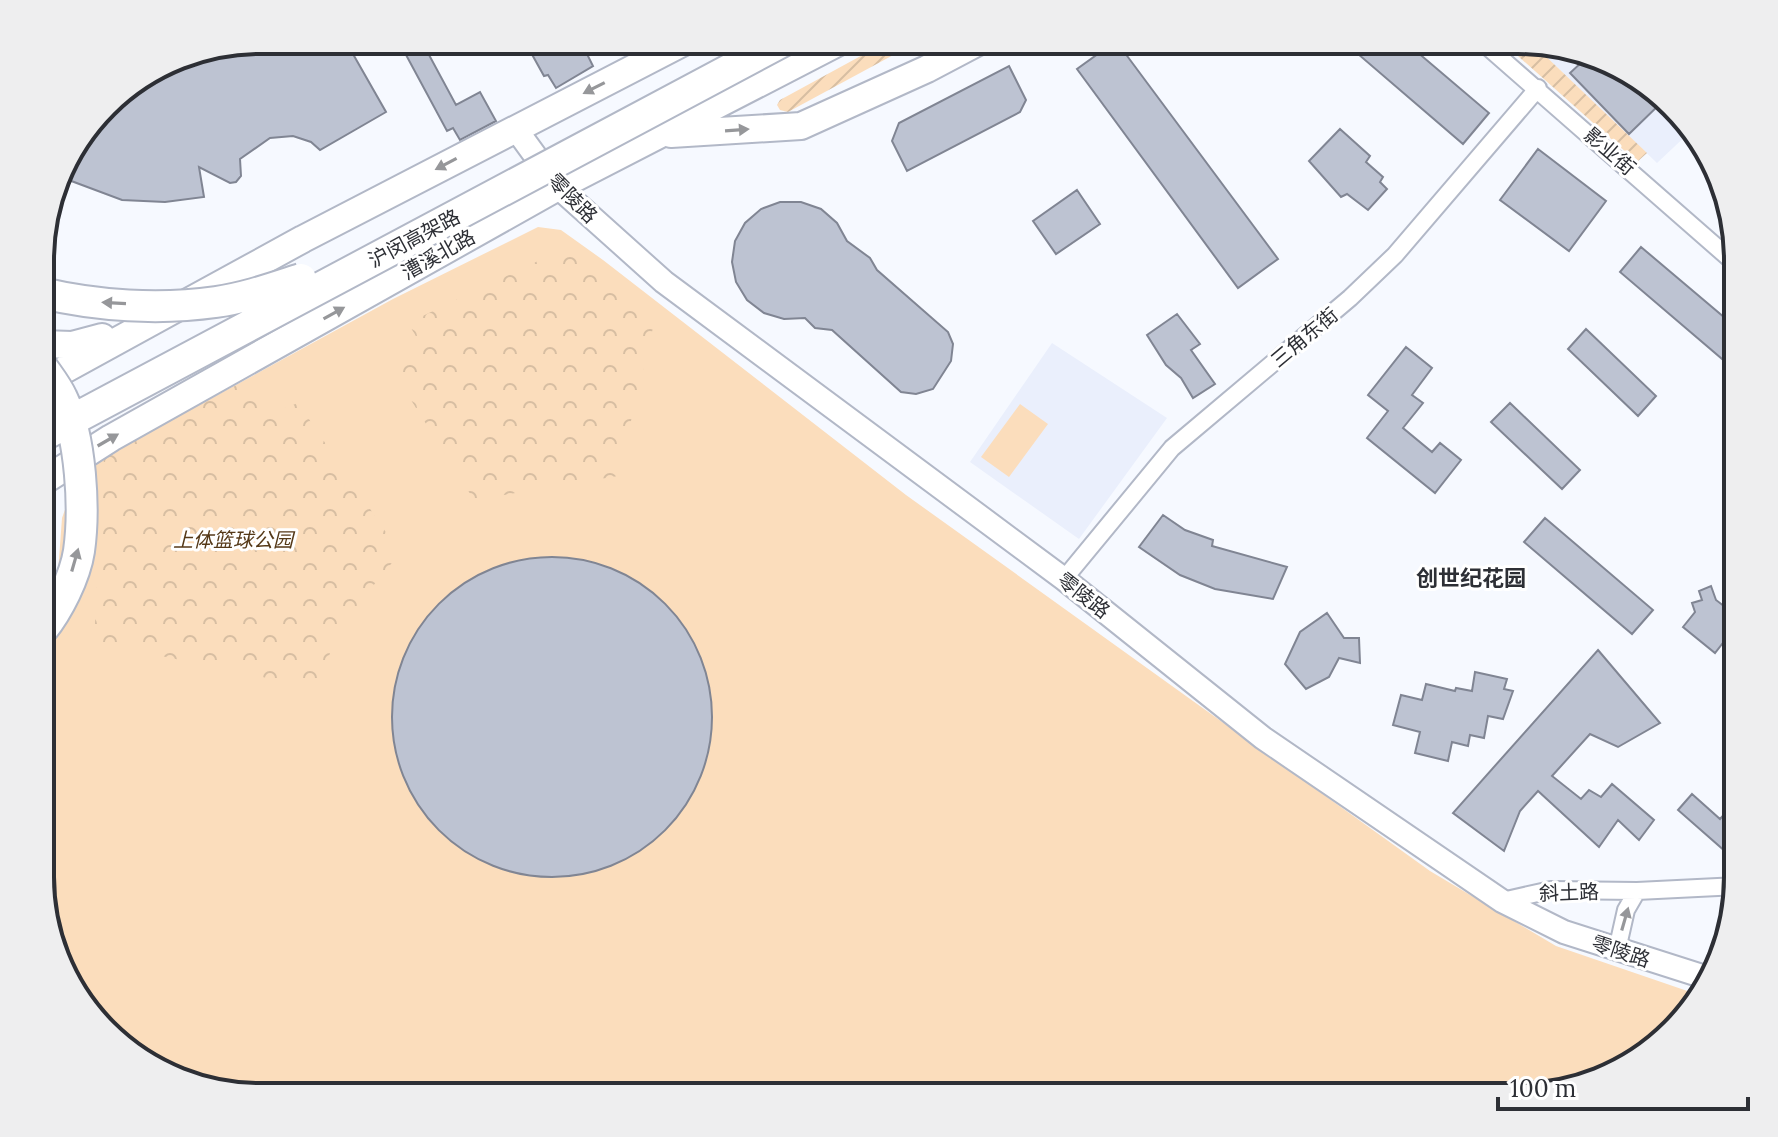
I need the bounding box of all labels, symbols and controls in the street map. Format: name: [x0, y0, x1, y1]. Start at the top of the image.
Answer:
one-way arrow: [582, 82, 605, 95]
street label: 影业街: [1579, 122, 1641, 180]
one-way arrow: [725, 123, 750, 136]
one-way arrow: [434, 158, 457, 171]
street label: 零陵路: [543, 168, 603, 228]
street label: 沪闵高架路: [364, 203, 464, 273]
street label: 漕溪北路: [397, 224, 479, 284]
one-way arrow: [101, 297, 126, 310]
street label: 三角东街: [1265, 302, 1343, 372]
one-way arrow: [323, 306, 345, 320]
one-way arrow: [97, 433, 119, 447]
park label: 上体篮球公园: [173, 527, 296, 552]
one-way arrow: [69, 548, 82, 572]
district label: 创世纪花园: [1416, 564, 1526, 592]
street label: 零陵路: [1053, 567, 1115, 623]
street label: 斜土路: [1539, 878, 1599, 906]
one-way arrow: [1619, 907, 1631, 932]
street label: 零陵路: [1589, 930, 1653, 972]
scale bar: [1498, 1061, 1748, 1111]
text: 100 m: [1510, 1073, 1576, 1104]

